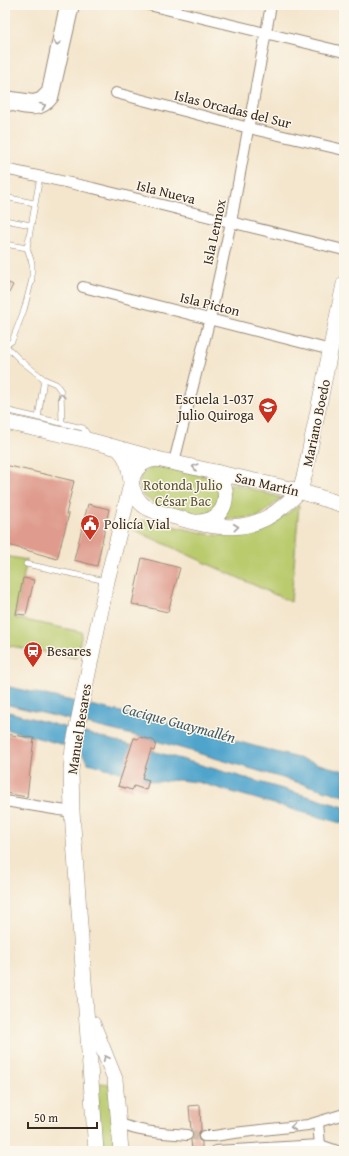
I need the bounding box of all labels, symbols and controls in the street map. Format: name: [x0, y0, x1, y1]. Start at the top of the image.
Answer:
one-way arrow: [54, 40, 62, 46]
street label: Islas Orcadas del Sur: [172, 85, 294, 133]
one-way arrow: [39, 103, 46, 111]
street label: Isla Nueva: [134, 175, 198, 209]
street label: Isla Lennox: [197, 196, 231, 267]
street label: Isla Picton: [178, 287, 242, 321]
street label: Mariano Boedo: [297, 378, 335, 468]
place label: Escuela 1-037 Julio Quiroga: [176, 389, 254, 425]
one-way arrow: [57, 393, 66, 400]
school or university icon: Escuela 1-037 Julio Quiroga: [257, 396, 279, 424]
one-way arrow: [192, 463, 199, 472]
street label: San Martín: [233, 467, 301, 501]
park label: Rotonda Julio César Bac: [143, 475, 223, 511]
public building icon: Policía Vial: [79, 513, 101, 541]
place label: Policía Vial: [104, 514, 170, 534]
one-way arrow: [233, 522, 239, 531]
station icon: Besares: [22, 640, 44, 668]
place label: Besares: [47, 641, 91, 661]
street label: Manuel Besares: [62, 682, 96, 776]
water label: Cacique Guaymallén: [120, 697, 238, 748]
one-way arrow: [103, 1055, 111, 1062]
scale bar: [28, 1104, 97, 1130]
text: 50 m: [34, 1109, 58, 1126]
one-way arrow: [290, 1122, 296, 1131]

